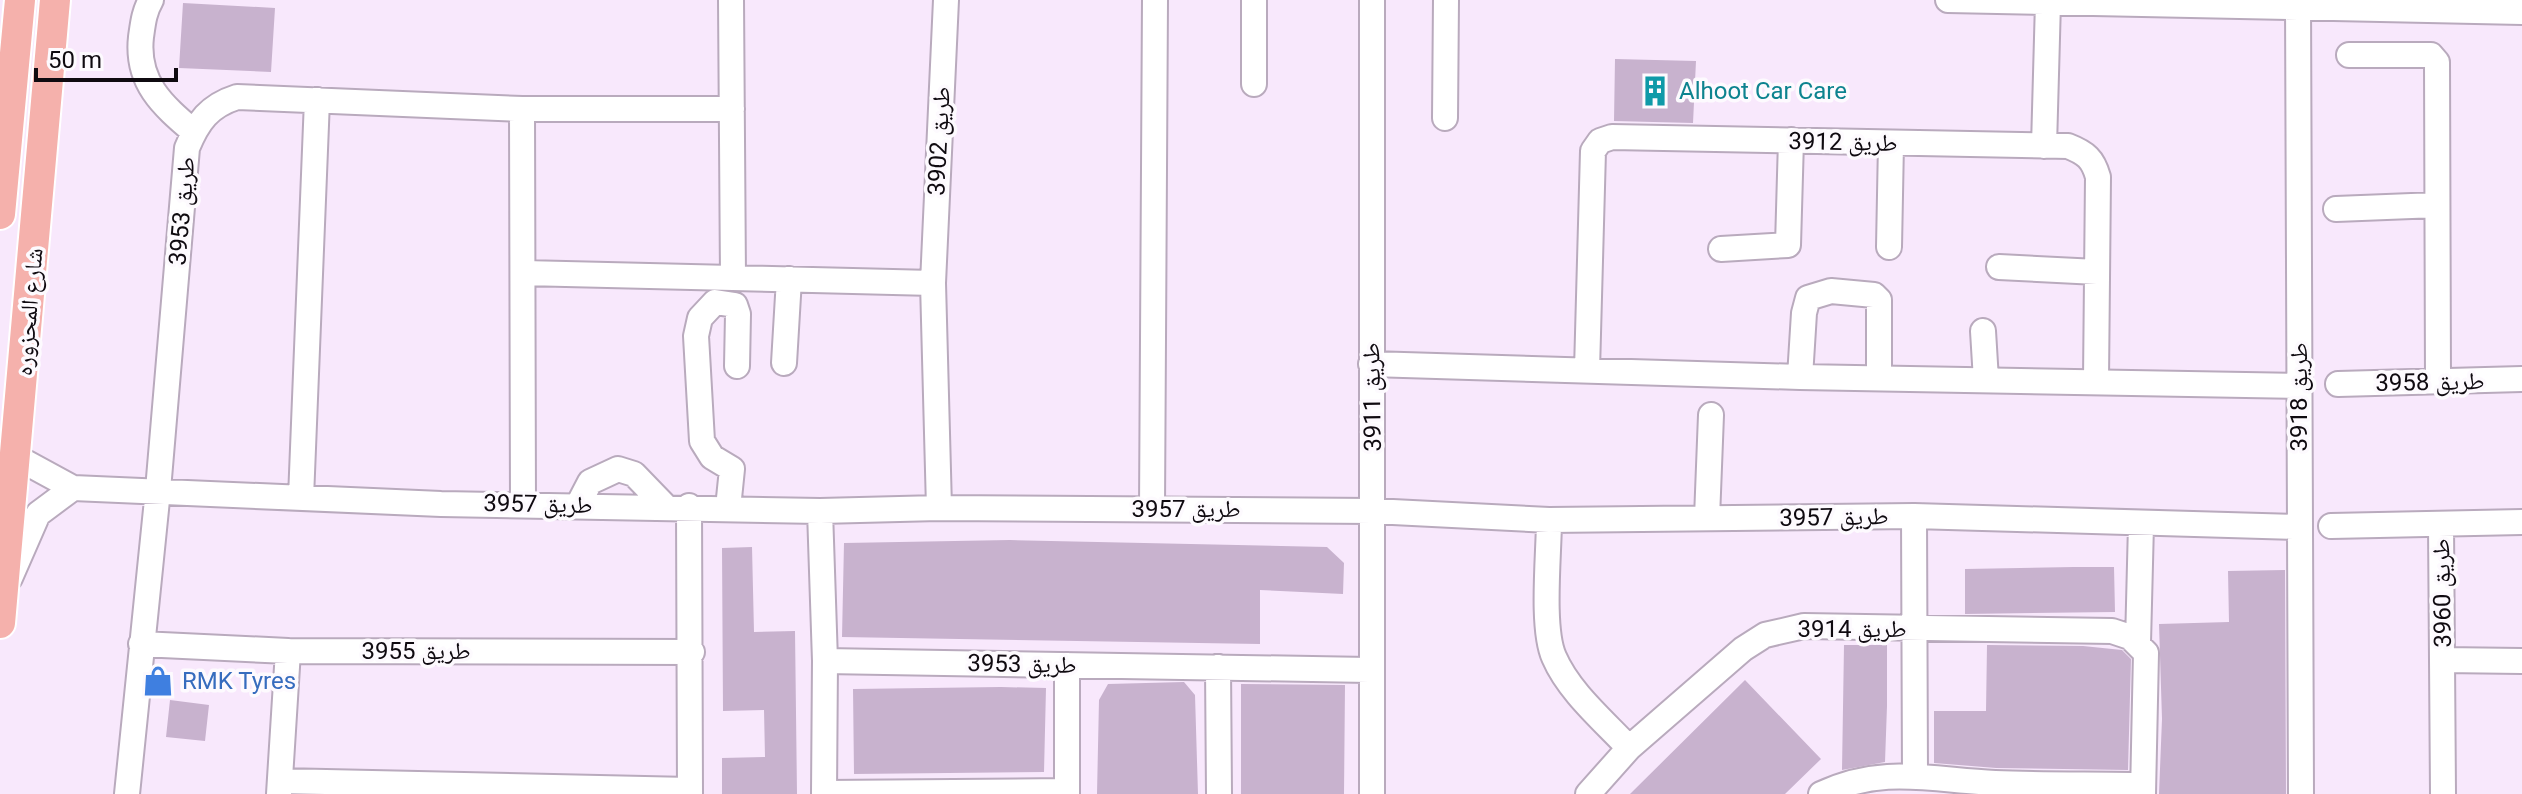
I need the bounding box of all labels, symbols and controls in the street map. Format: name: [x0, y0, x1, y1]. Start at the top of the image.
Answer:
scale bar: [36, 32, 176, 82]
text: 50 m: [48, 46, 102, 74]
building icon: Alhoot Car Care: [1638, 74, 1672, 108]
place label: Alhoot Car Care: [1679, 77, 1847, 105]
street label: طريق 3902: [922, 86, 956, 196]
street label: طريق 3912: [1788, 127, 1898, 157]
street label: طريق 3953: [163, 155, 201, 267]
street label: شارع المحزوره: [9, 247, 50, 377]
street label: طريق 3911: [1357, 342, 1387, 452]
street label: طريق 3918: [2285, 342, 2313, 452]
street label: طريق 3958: [2375, 367, 2485, 397]
street label: طريق 3957: [483, 489, 593, 519]
street label: طريق 3957: [1131, 495, 1241, 523]
street label: طريق 3957: [1779, 502, 1889, 532]
street label: طريق 3960: [2427, 538, 2457, 648]
street label: طريق 3914: [1797, 615, 1907, 643]
street label: طريق 3955: [361, 637, 471, 665]
street label: طريق 3953: [967, 649, 1077, 679]
shop icon: RMK Tyres: [141, 664, 175, 698]
place label: RMK Tyres: [182, 667, 296, 695]

